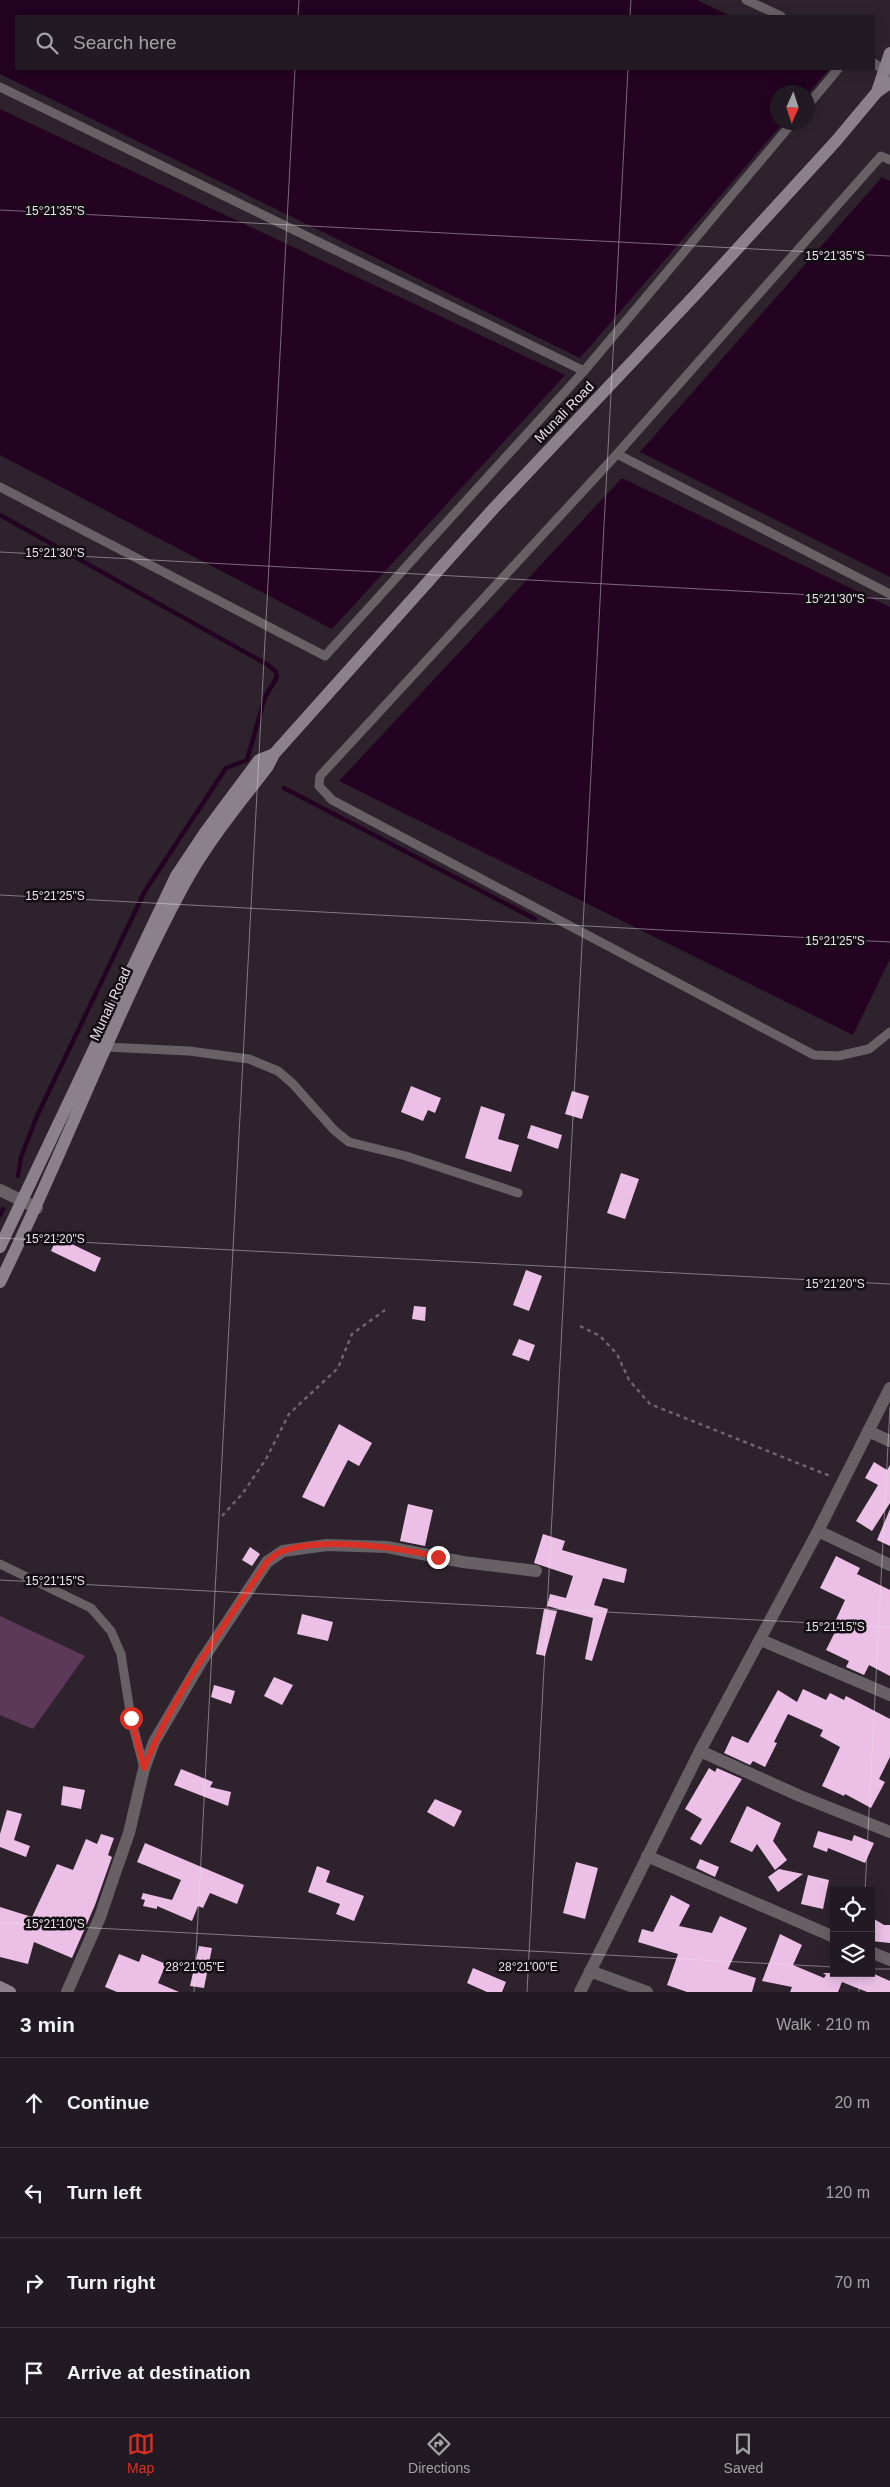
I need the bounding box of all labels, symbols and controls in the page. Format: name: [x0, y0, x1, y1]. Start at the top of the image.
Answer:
search box: [15, 15, 875, 70]
icon: search: [33, 29, 61, 57]
text: Search here: [73, 32, 177, 53]
north arrow: [770, 85, 815, 130]
text: 15°21'35"S: [25, 204, 85, 218]
text: 15°21'35"S: [805, 249, 865, 263]
street label: Munali Road: [531, 378, 597, 446]
text: 15°21'30"S: [25, 546, 85, 560]
text: 15°21'30"S: [805, 592, 865, 606]
text: 15°21'25"S: [25, 889, 85, 903]
text: 15°21'25"S: [805, 934, 865, 948]
street label: Munali Road: [86, 965, 134, 1043]
text: 15°21'20"S: [25, 1232, 85, 1246]
text: 15°21'20"S: [805, 1277, 865, 1291]
route end: [427, 1546, 450, 1569]
text: 15°21'15"S: [25, 1574, 85, 1588]
text: 15°21'15"S: [805, 1620, 865, 1634]
route start: [120, 1707, 143, 1730]
map controls: [830, 1887, 875, 1977]
button: locate: [830, 1887, 875, 1932]
text: 15°21'10"S: [25, 1917, 85, 1931]
button: layers: [830, 1932, 875, 1977]
text: 28°21'05"E: [165, 1960, 225, 1974]
text: 28°21'00"E: [498, 1960, 558, 1974]
text: 3 min: [20, 2013, 75, 2036]
text: Walk · 210 m: [776, 2016, 870, 2033]
icon: ahead: [20, 2089, 48, 2117]
text: Continue: [67, 2092, 149, 2113]
text: 20 m: [834, 2094, 870, 2111]
icon: left: [20, 2179, 48, 2207]
text: Turn left: [67, 2182, 142, 2203]
text: 120 m: [826, 2184, 870, 2201]
icon: right: [20, 2269, 48, 2297]
text: Turn right: [67, 2272, 155, 2293]
text: 70 m: [834, 2274, 870, 2291]
icon: arrive: [20, 2359, 48, 2387]
text: Arrive at destination: [67, 2362, 251, 2383]
tab: Map: [127, 2430, 155, 2476]
tab: Directions: [408, 2430, 470, 2476]
tab: Saved: [724, 2430, 763, 2476]

